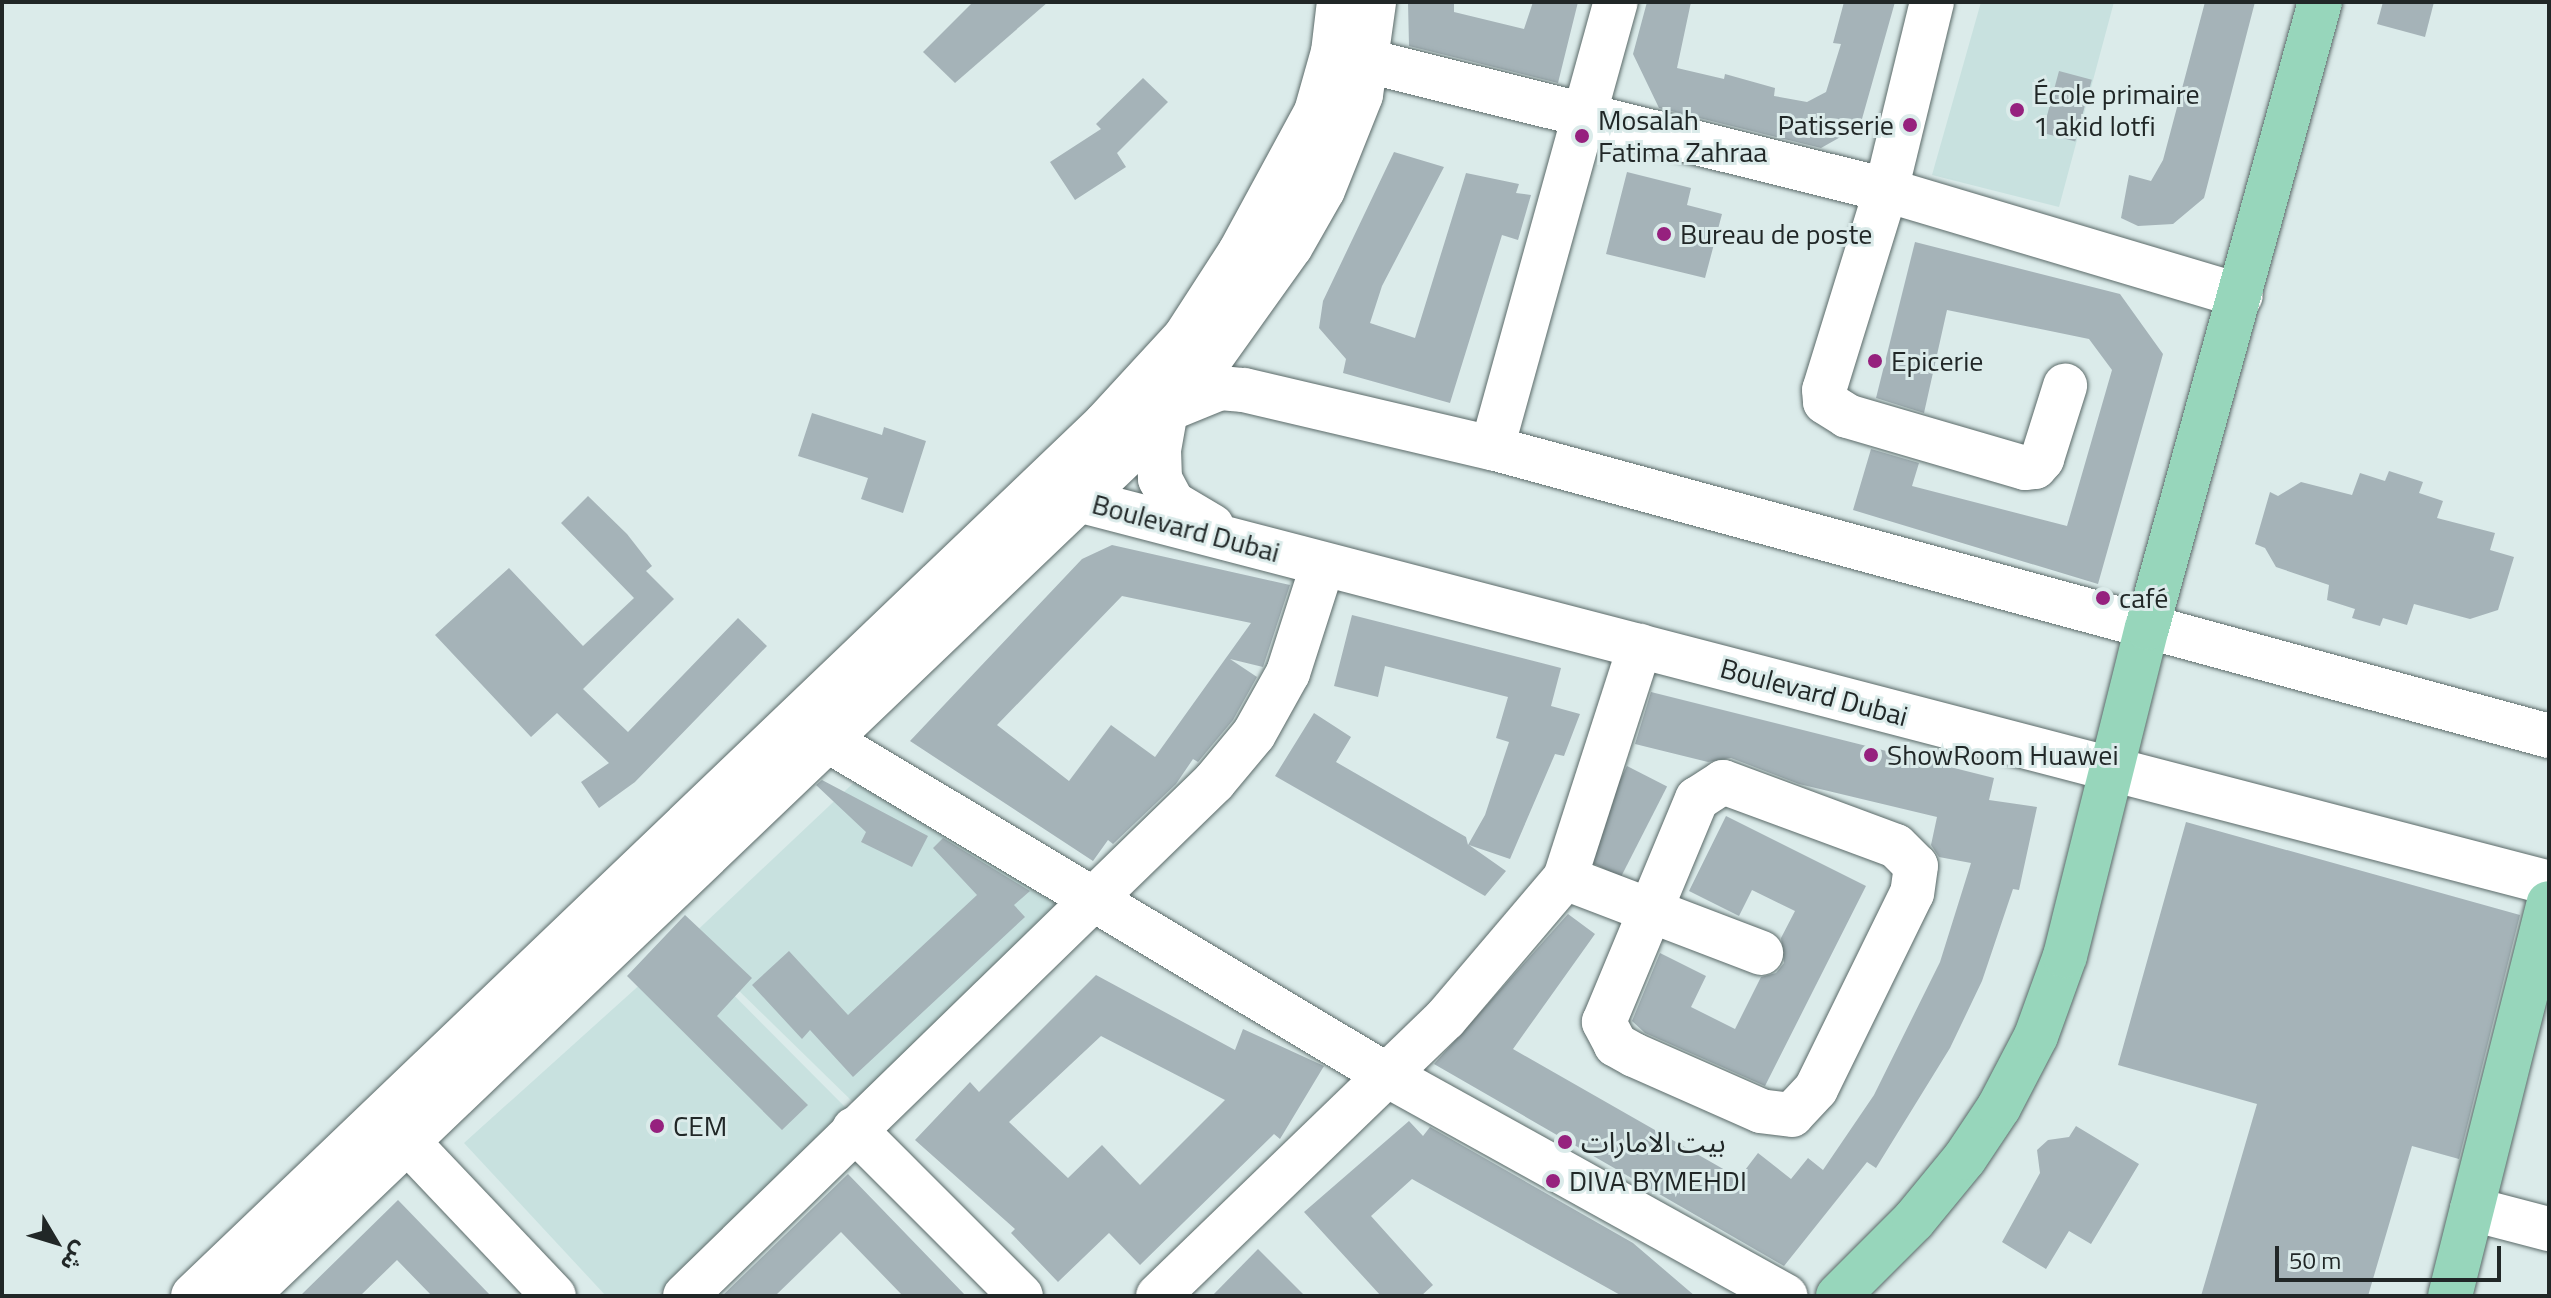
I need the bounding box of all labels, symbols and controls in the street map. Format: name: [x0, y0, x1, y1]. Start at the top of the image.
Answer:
place label: École primaire 1 akid lotfi: [2033, 77, 2200, 143]
marker: École primaire 1 akid lotfi: [2008, 101, 2026, 119]
place label: Mosalah Fatima Zahraa: [1598, 103, 1767, 169]
place label: Patisserie: [1777, 108, 1894, 142]
marker: Patisserie: [1901, 116, 1919, 134]
marker: Mosalah Fatima Zahraa: [1573, 127, 1591, 145]
place label: Bureau de poste: [1680, 217, 1872, 251]
marker: Bureau de poste: [1655, 225, 1673, 243]
place label: Epicerie: [1891, 344, 1984, 378]
marker: Epicerie: [1866, 352, 1884, 370]
street label: Boulevard Dubai: [1089, 487, 1283, 569]
place label: café: [2119, 581, 2168, 615]
marker: café: [2094, 589, 2112, 607]
street label: Boulevard Dubai: [1717, 651, 1911, 733]
place label: ShowRoom Huawei: [1887, 738, 2119, 772]
marker: ShowRoom Huawei: [1862, 746, 1880, 764]
place label: CEM: [673, 1109, 727, 1143]
marker: CEM: [648, 1117, 666, 1135]
place label: بيت الامارات: [1581, 1125, 1726, 1159]
marker: بيت الامارات: [1556, 1133, 1574, 1151]
place label: DIVA BYMEHDI: [1569, 1164, 1747, 1198]
marker: DIVA BYMEHDI: [1544, 1172, 1562, 1190]
north arrow: [16, 1202, 96, 1282]
scale bar: [2279, 1230, 2505, 1280]
text: ش: [52, 1234, 98, 1279]
text: 50 m: [2289, 1242, 2341, 1278]

